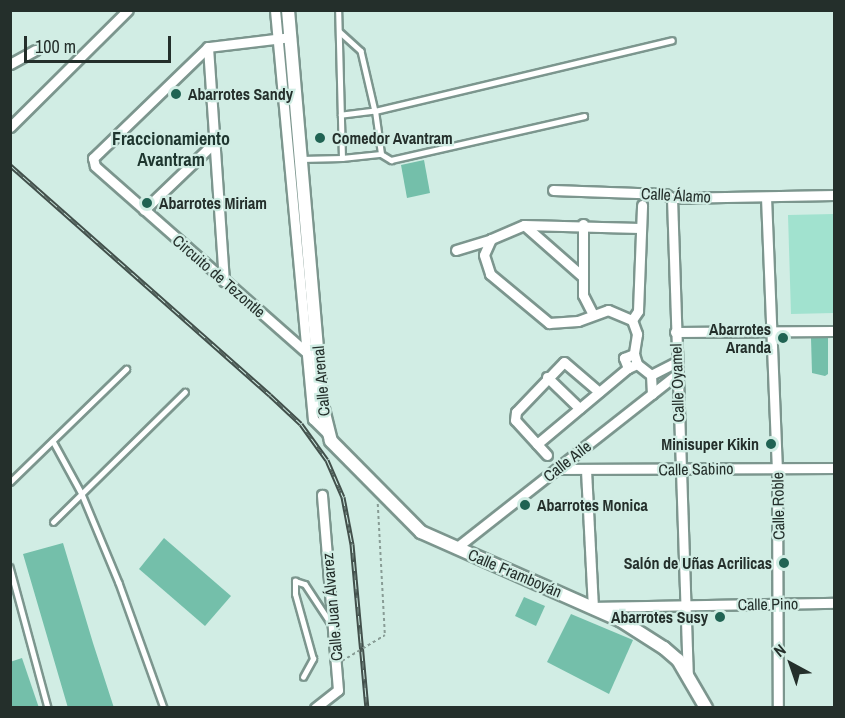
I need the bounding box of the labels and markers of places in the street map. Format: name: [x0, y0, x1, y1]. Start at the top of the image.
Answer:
place label: Abarrotes Sandy: [188, 84, 293, 104]
marker: Abarrotes Sandy: [169, 87, 183, 101]
place label: Comedor Avantram: [332, 128, 453, 148]
marker: Comedor Avantram: [313, 131, 327, 145]
place label: Abarrotes Miriam: [159, 193, 267, 213]
marker: Abarrotes Miriam: [140, 196, 154, 210]
place label: Abarrotes Aranda: [709, 319, 771, 357]
marker: Abarrotes Aranda: [776, 331, 790, 345]
place label: Minisuper Kikin: [661, 434, 759, 454]
marker: Minisuper Kikin: [764, 437, 778, 451]
place label: Abarrotes Monica: [537, 495, 648, 515]
marker: Abarrotes Monica: [518, 498, 532, 512]
place label: Salón de Uñas Acrilicas: [623, 553, 772, 573]
marker: Salón de Uñas Acrilicas: [777, 556, 791, 570]
place label: Abarrotes Susy: [611, 607, 708, 627]
marker: Abarrotes Susy: [713, 610, 727, 624]

